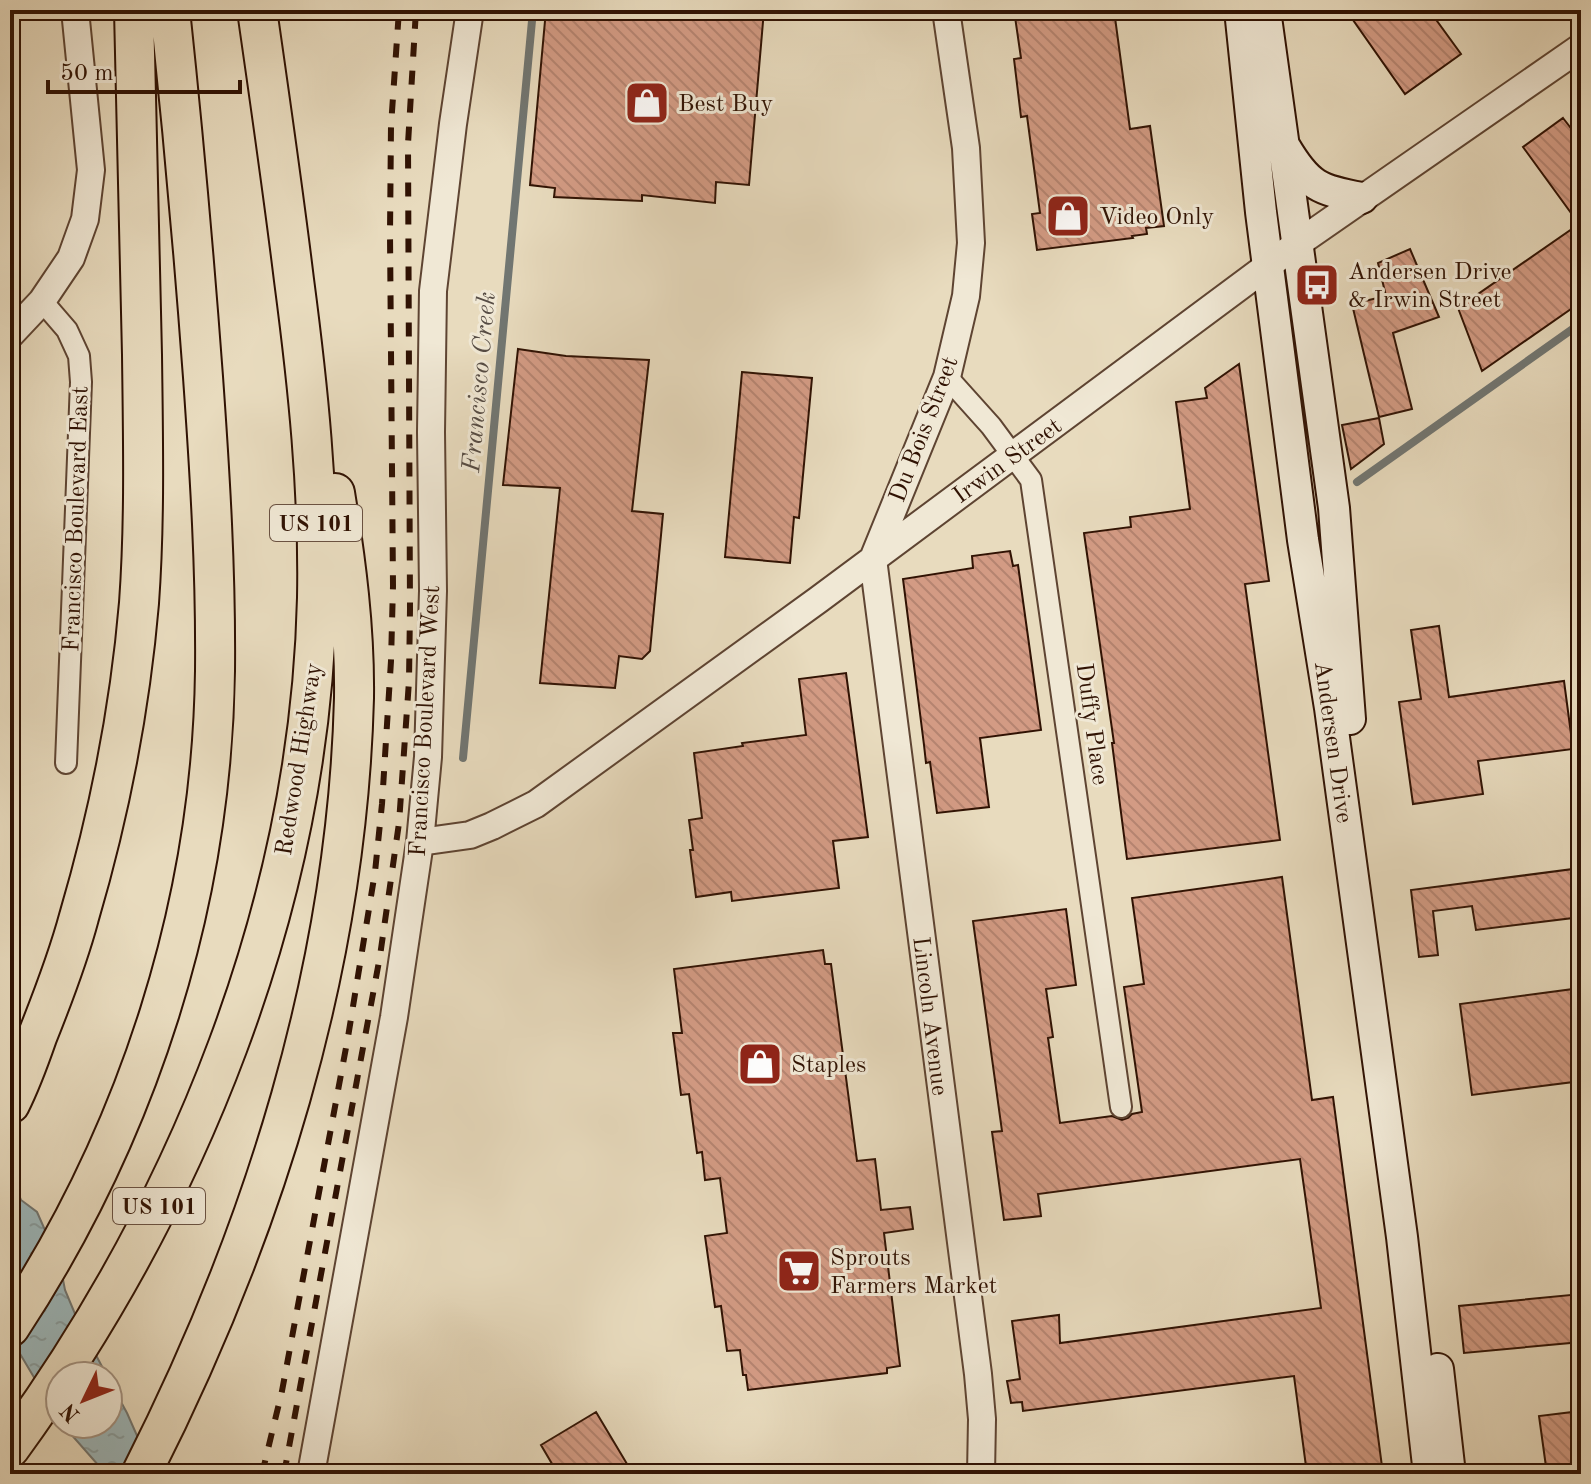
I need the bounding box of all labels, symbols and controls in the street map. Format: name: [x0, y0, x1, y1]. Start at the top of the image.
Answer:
scale bar: [48, 44, 240, 94]
text: 50 m: [60, 62, 114, 86]
shop icon: Best Buy: [623, 79, 671, 127]
place label: Best Buy: [678, 93, 774, 117]
shop icon: Video Only: [1044, 192, 1092, 240]
place label: Video Only: [1099, 206, 1214, 230]
bus stop icon: Andersen Drive & Irwin Street: [1293, 261, 1341, 309]
place label: Andersen Drive & Irwin Street: [1348, 261, 1512, 313]
water label: Francisco Creek: [459, 291, 501, 475]
street label: Du Bois Street: [886, 354, 964, 506]
street label: Francisco Boulevard East: [60, 386, 94, 653]
street label: Irwin Street: [949, 414, 1067, 509]
road number: US 101: [270, 505, 362, 541]
street label: Francisco Boulevard West: [407, 585, 445, 858]
street label: Andersen Drive: [1309, 660, 1355, 825]
street label: Redwood Highway: [273, 661, 327, 857]
street label: Duffy Place: [1071, 662, 1111, 787]
street label: Lincoln Avenue: [907, 935, 951, 1097]
shop icon: Staples: [736, 1040, 784, 1088]
place label: Staples: [791, 1054, 867, 1078]
road number: US 101: [113, 1188, 205, 1224]
supermarket icon: Sprouts Farmers Market: [775, 1247, 823, 1295]
place label: Sprouts Farmers Market: [830, 1247, 997, 1299]
north arrow: [44, 1360, 124, 1440]
text: N: [57, 1398, 85, 1426]

